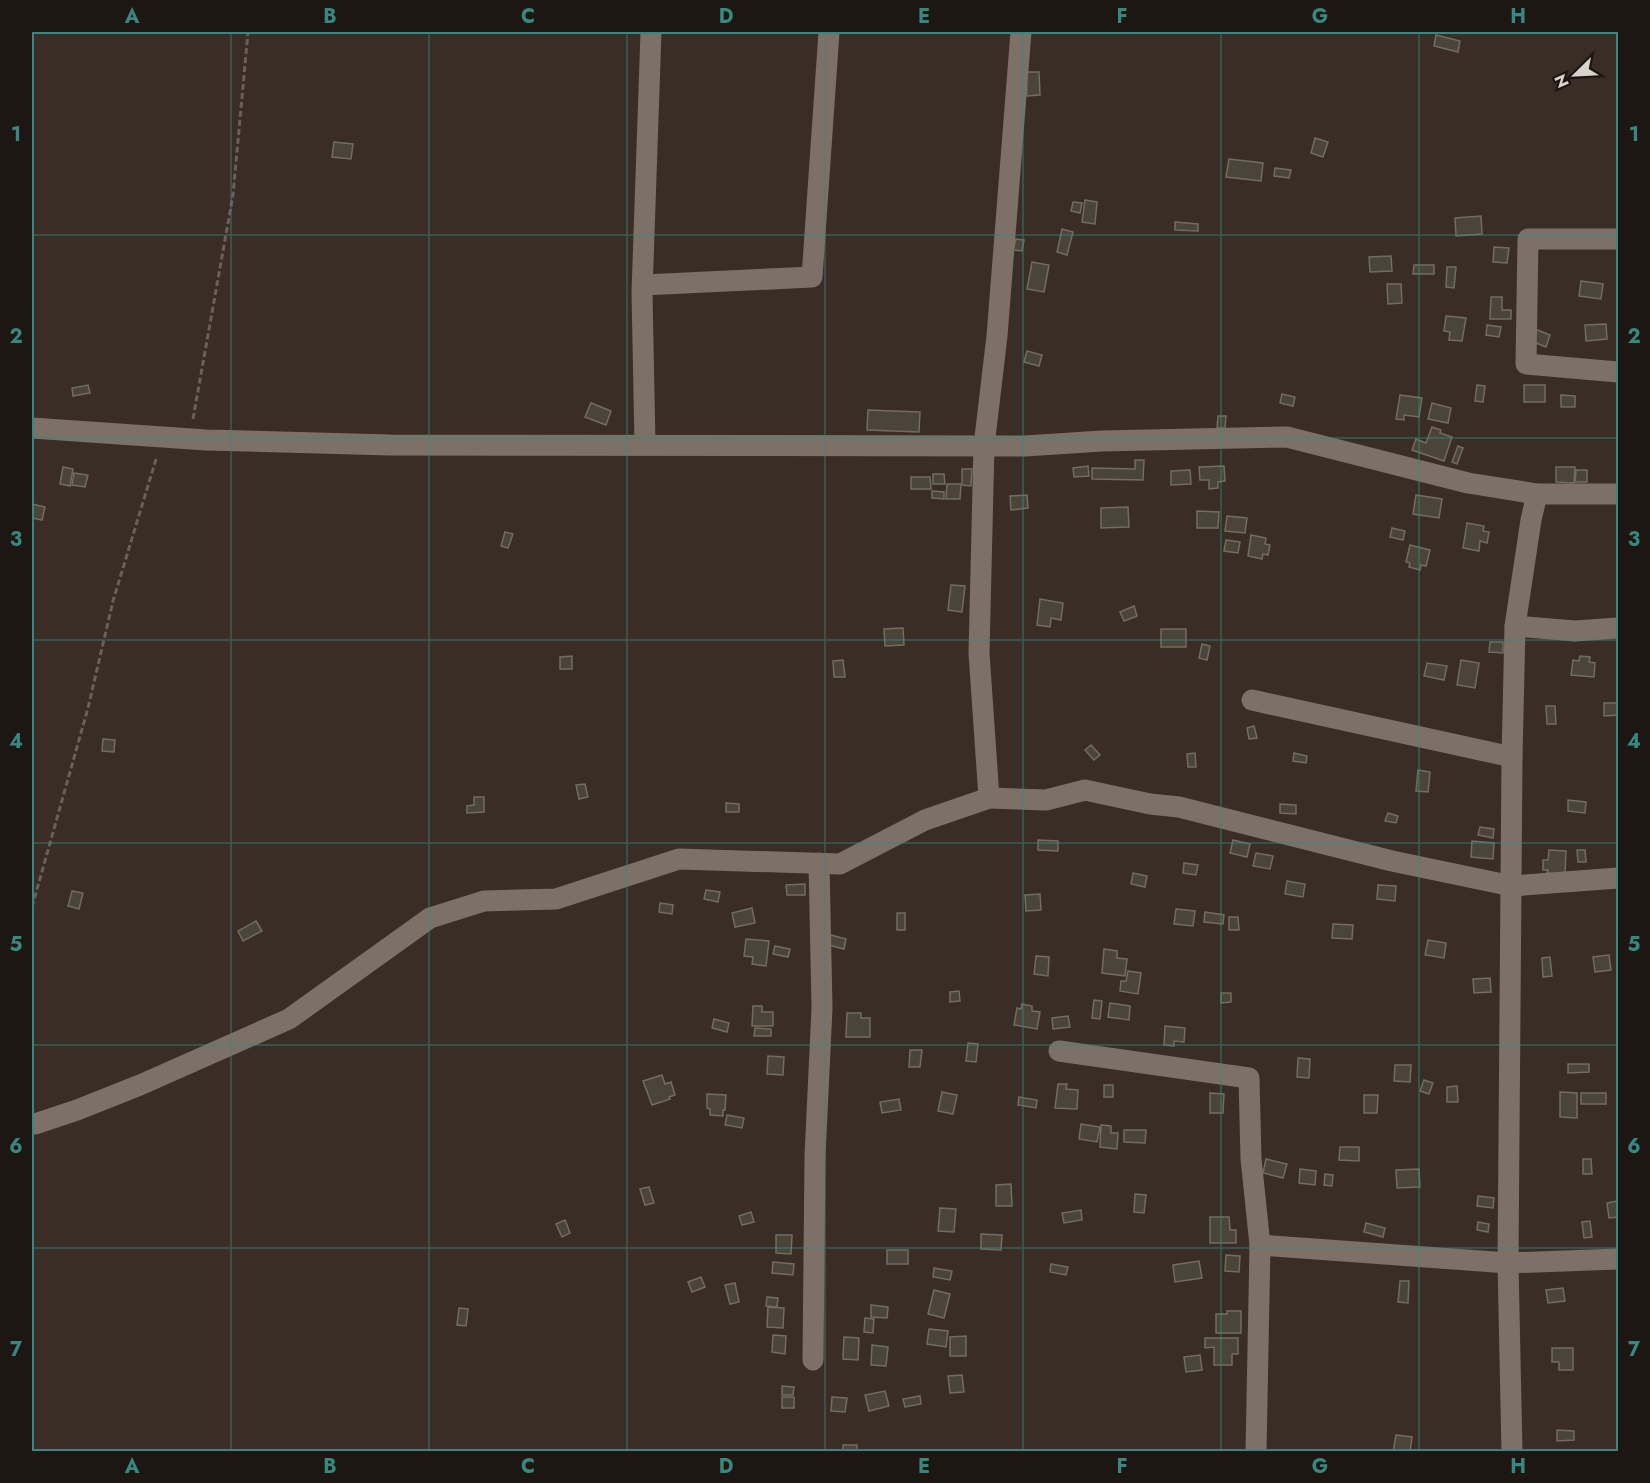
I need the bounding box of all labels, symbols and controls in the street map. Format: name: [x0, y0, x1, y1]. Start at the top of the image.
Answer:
text: A: [124, 2, 140, 31]
text: B: [323, 2, 337, 31]
text: C: [521, 2, 535, 31]
text: D: [719, 2, 733, 31]
text: E: [918, 2, 930, 31]
text: F: [1116, 2, 1128, 31]
text: G: [1312, 2, 1328, 31]
text: H: [1510, 2, 1526, 31]
north arrow: [1545, 45, 1605, 105]
text: N: [1549, 70, 1575, 91]
text: 1: [11, 120, 21, 149]
text: 1: [1629, 120, 1639, 149]
text: 2: [9, 322, 23, 351]
text: 2: [1627, 322, 1641, 351]
text: 3: [10, 525, 22, 554]
text: 3: [1628, 525, 1640, 554]
text: 4: [9, 727, 23, 756]
text: 4: [1627, 727, 1641, 756]
text: 5: [10, 930, 23, 959]
text: 5: [1628, 930, 1641, 959]
text: 6: [9, 1132, 23, 1161]
text: 6: [1627, 1132, 1641, 1161]
text: 7: [10, 1335, 23, 1364]
text: 7: [1628, 1335, 1641, 1364]
text: A: [124, 1452, 140, 1481]
text: B: [323, 1452, 337, 1481]
text: C: [521, 1452, 535, 1481]
text: D: [719, 1452, 733, 1481]
text: E: [918, 1452, 930, 1481]
text: F: [1116, 1452, 1128, 1481]
text: G: [1312, 1452, 1328, 1481]
text: H: [1510, 1452, 1526, 1481]

